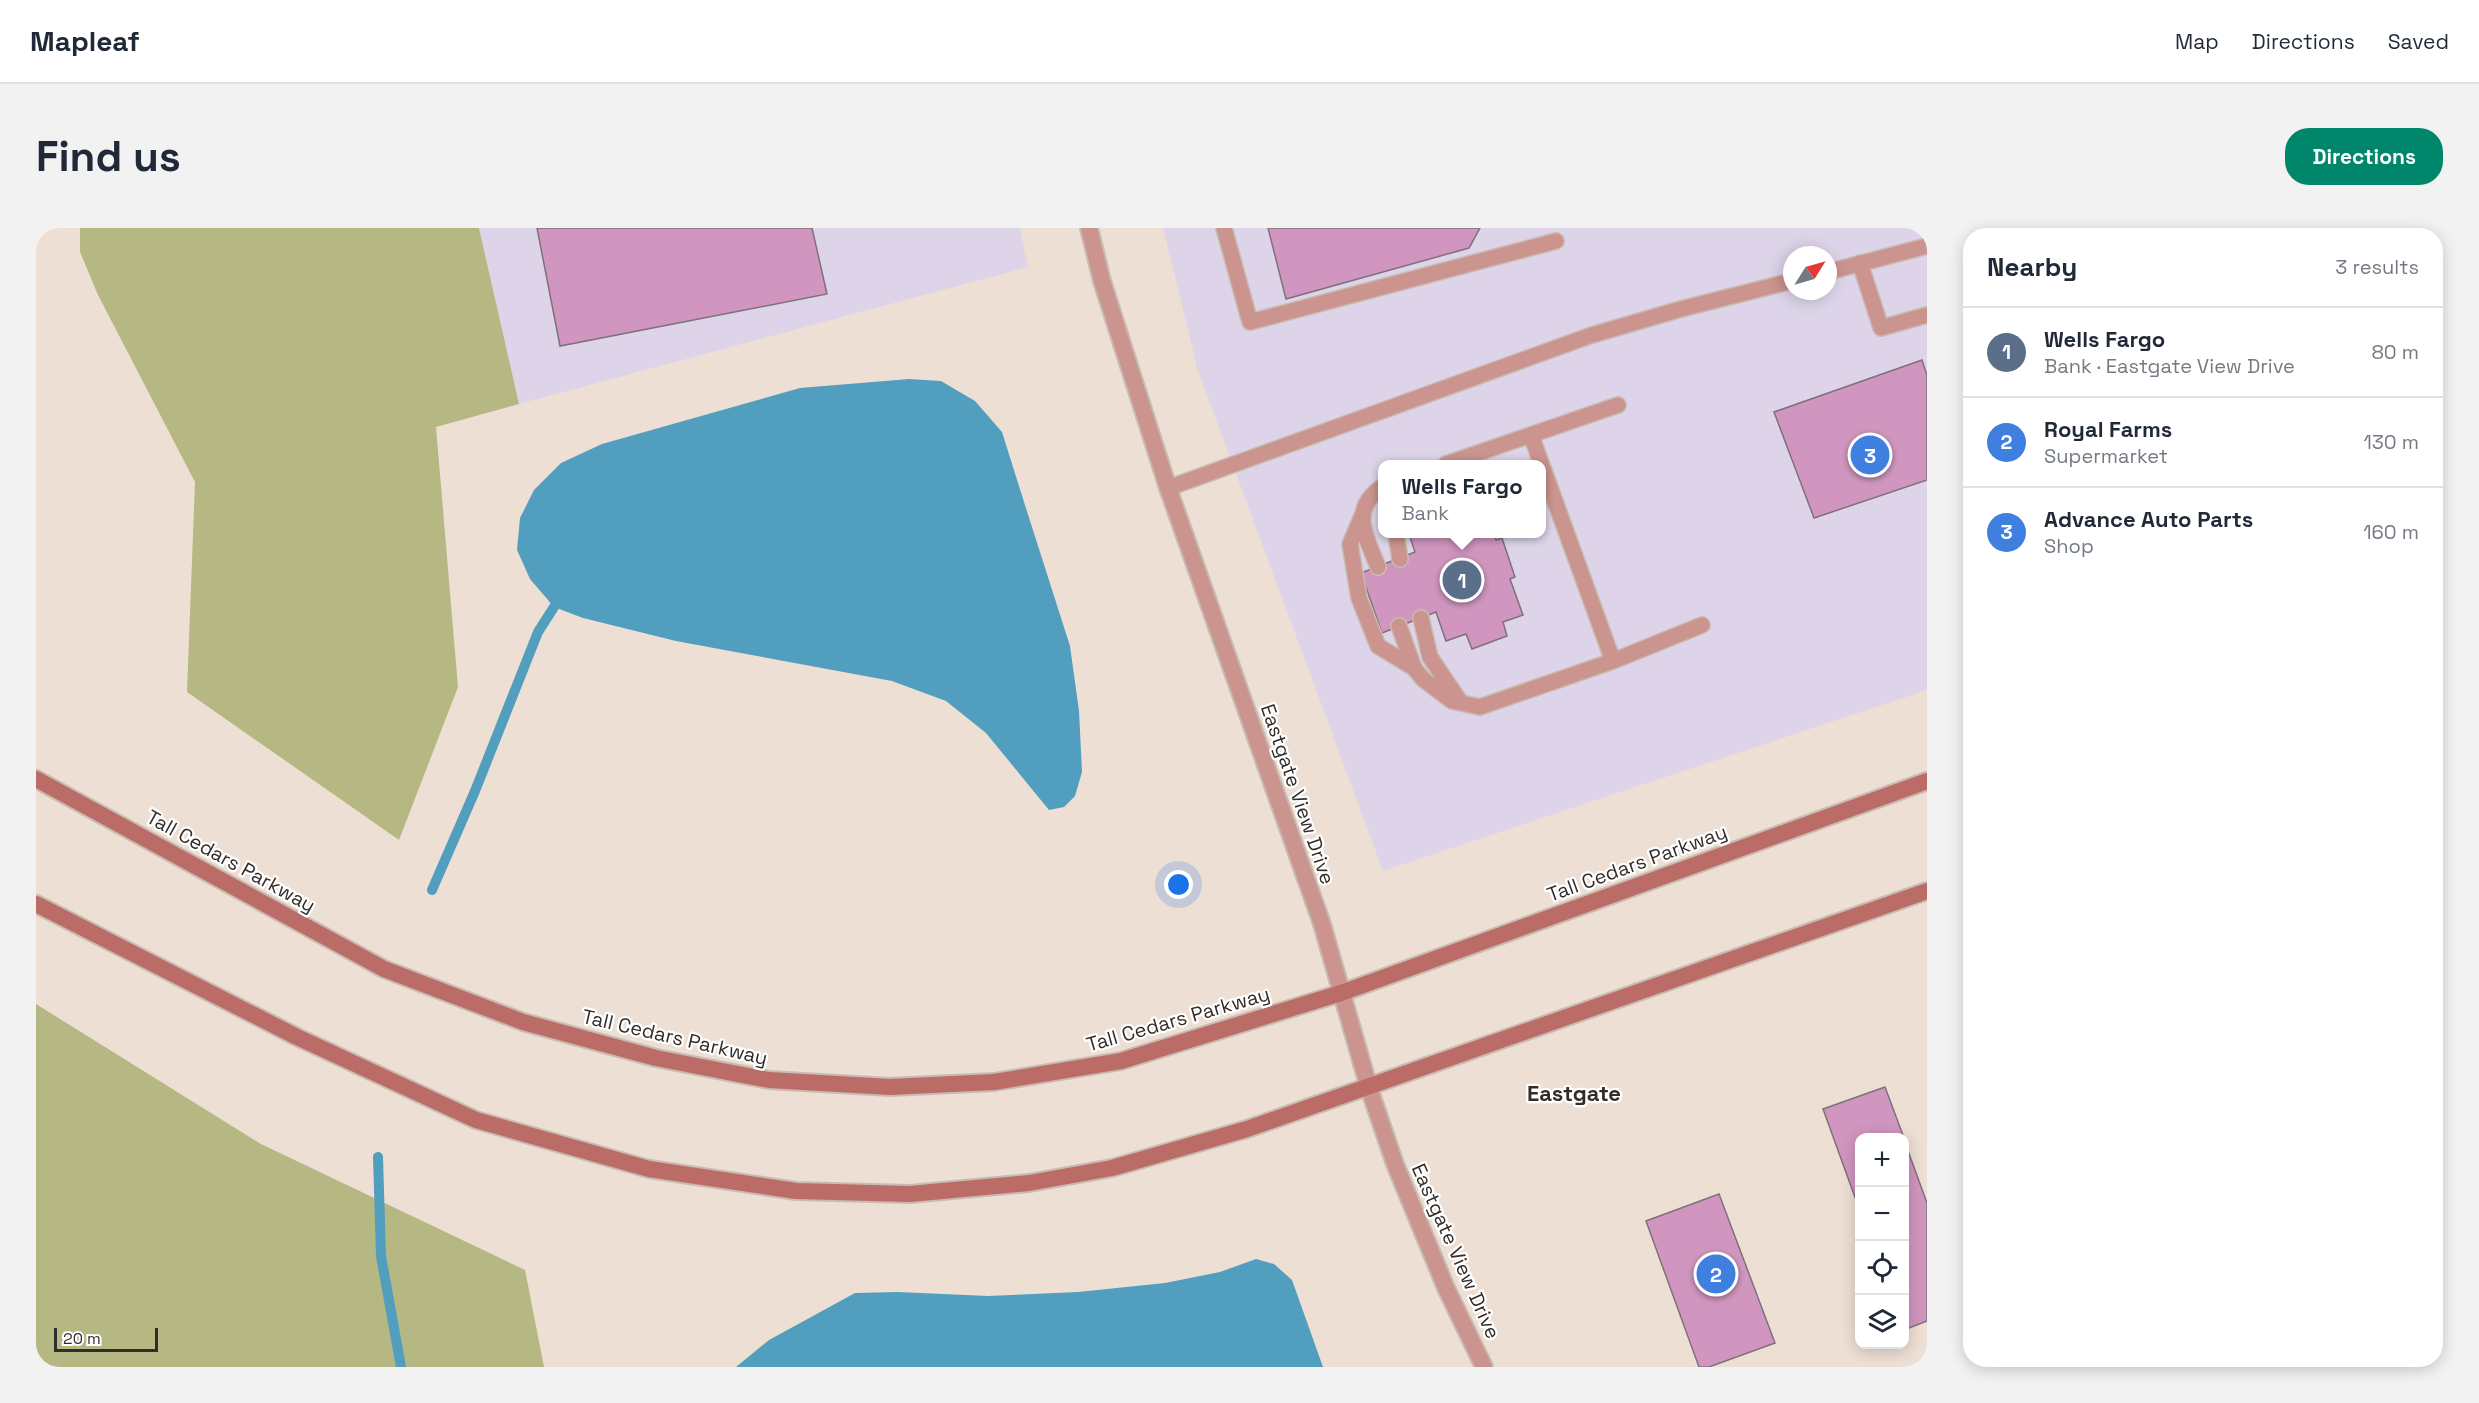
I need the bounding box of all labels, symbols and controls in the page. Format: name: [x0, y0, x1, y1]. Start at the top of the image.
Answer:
text: Mapleaf: [30, 23, 140, 59]
text: Map: [2175, 28, 2219, 55]
text: Directions: [2252, 28, 2355, 55]
text: Saved: [2388, 28, 2449, 55]
button: Directions: [2285, 128, 2443, 185]
text: Find us: [36, 130, 181, 183]
north arrow: [1783, 246, 1837, 300]
text: Nearby: [1987, 250, 2077, 284]
text: 3 results: [2335, 254, 2419, 280]
text: Wells Fargo: [2044, 325, 2165, 353]
text: 1: [2002, 339, 2011, 365]
text: 80 m: [2371, 339, 2419, 365]
text: Bank · Eastgate View Drive: [2044, 353, 2295, 379]
text: Royal Farms: [2044, 415, 2172, 443]
text: 2: [2001, 429, 2012, 455]
text: 130 m: [2363, 429, 2419, 455]
pin: 3: [1850, 432, 1890, 478]
text: Supermarket: [2044, 443, 2168, 469]
popup: [1378, 460, 1546, 538]
text: Wells Fargo: [1401, 472, 1523, 500]
text: Bank: [1401, 500, 1449, 526]
text: Advance Auto Parts: [2044, 505, 2253, 533]
text: 3: [2000, 519, 2013, 545]
text: 160 m: [2363, 519, 2419, 545]
text: Shop: [2044, 533, 2094, 559]
pin: 1: [1442, 558, 1482, 602]
street label: Eastgate View Drive: [1255, 700, 1341, 888]
street label: Tall Cedars Parkway: [142, 804, 320, 918]
street label: Tall Cedars Parkway: [1544, 818, 1730, 908]
your location: [1164, 870, 1193, 899]
street label: Tall Cedars Parkway: [1083, 980, 1273, 1058]
street label: Tall Cedars Parkway: [580, 1003, 770, 1071]
district label: Eastgate: [1527, 1079, 1621, 1107]
map controls: [1855, 1133, 1909, 1349]
button: +: [1855, 1133, 1909, 1187]
street label: Eastgate View Drive: [1406, 1159, 1506, 1343]
button: −: [1855, 1187, 1909, 1241]
button: locate: [1855, 1241, 1909, 1295]
pin: 2: [1696, 1252, 1736, 1296]
button: layers: [1855, 1295, 1909, 1349]
scale bar: [54, 1325, 158, 1352]
text: 20 m: [63, 1328, 101, 1349]

